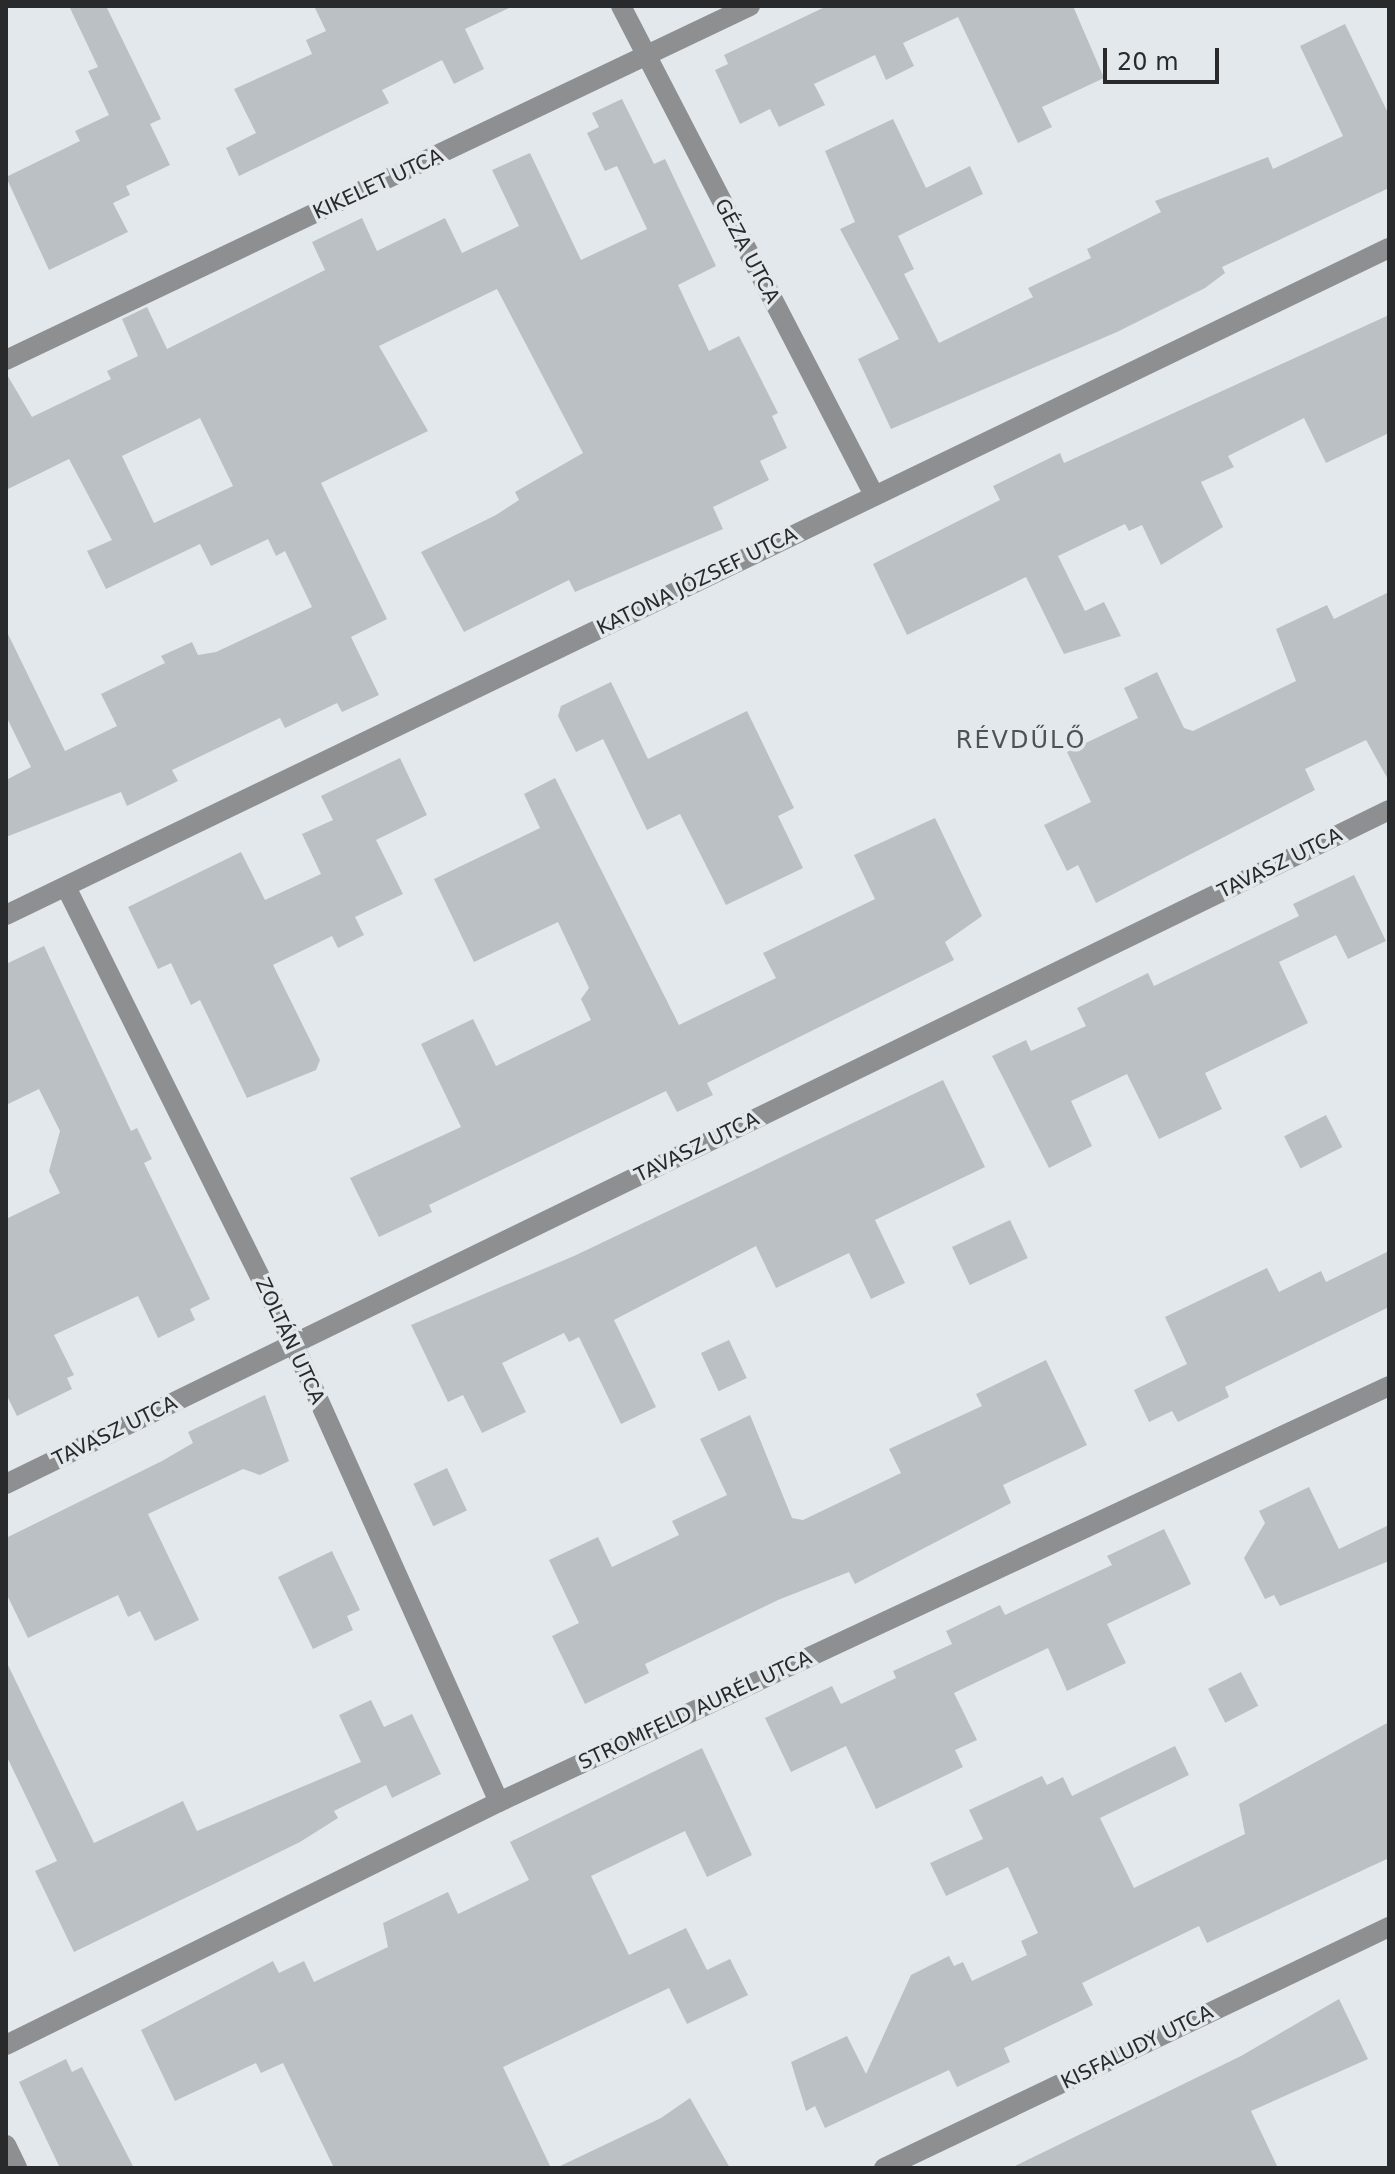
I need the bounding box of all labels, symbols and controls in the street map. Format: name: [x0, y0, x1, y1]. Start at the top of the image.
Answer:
scale bar: [1107, 32, 1223, 82]
text: 20 m: [1117, 48, 1179, 76]
street label: KIKELET UTCA: [309, 143, 447, 225]
street label: GÉZA UTCA: [709, 195, 785, 307]
street label: KATONA JÓZSEF UTCA: [593, 522, 801, 640]
district label: RÉVDŰLŐ: [956, 727, 1086, 755]
street label: TAVASZ UTCA: [1214, 823, 1346, 903]
street label: TAVASZ UTCA: [631, 1107, 763, 1187]
street label: ZOLTÁN UTCA: [250, 1274, 330, 1408]
street label: TAVASZ UTCA: [49, 1391, 181, 1471]
street label: STROMFELD AURÉL UTCA: [575, 1645, 815, 1775]
street label: KISFALUDY UTCA: [1057, 2000, 1217, 2094]

